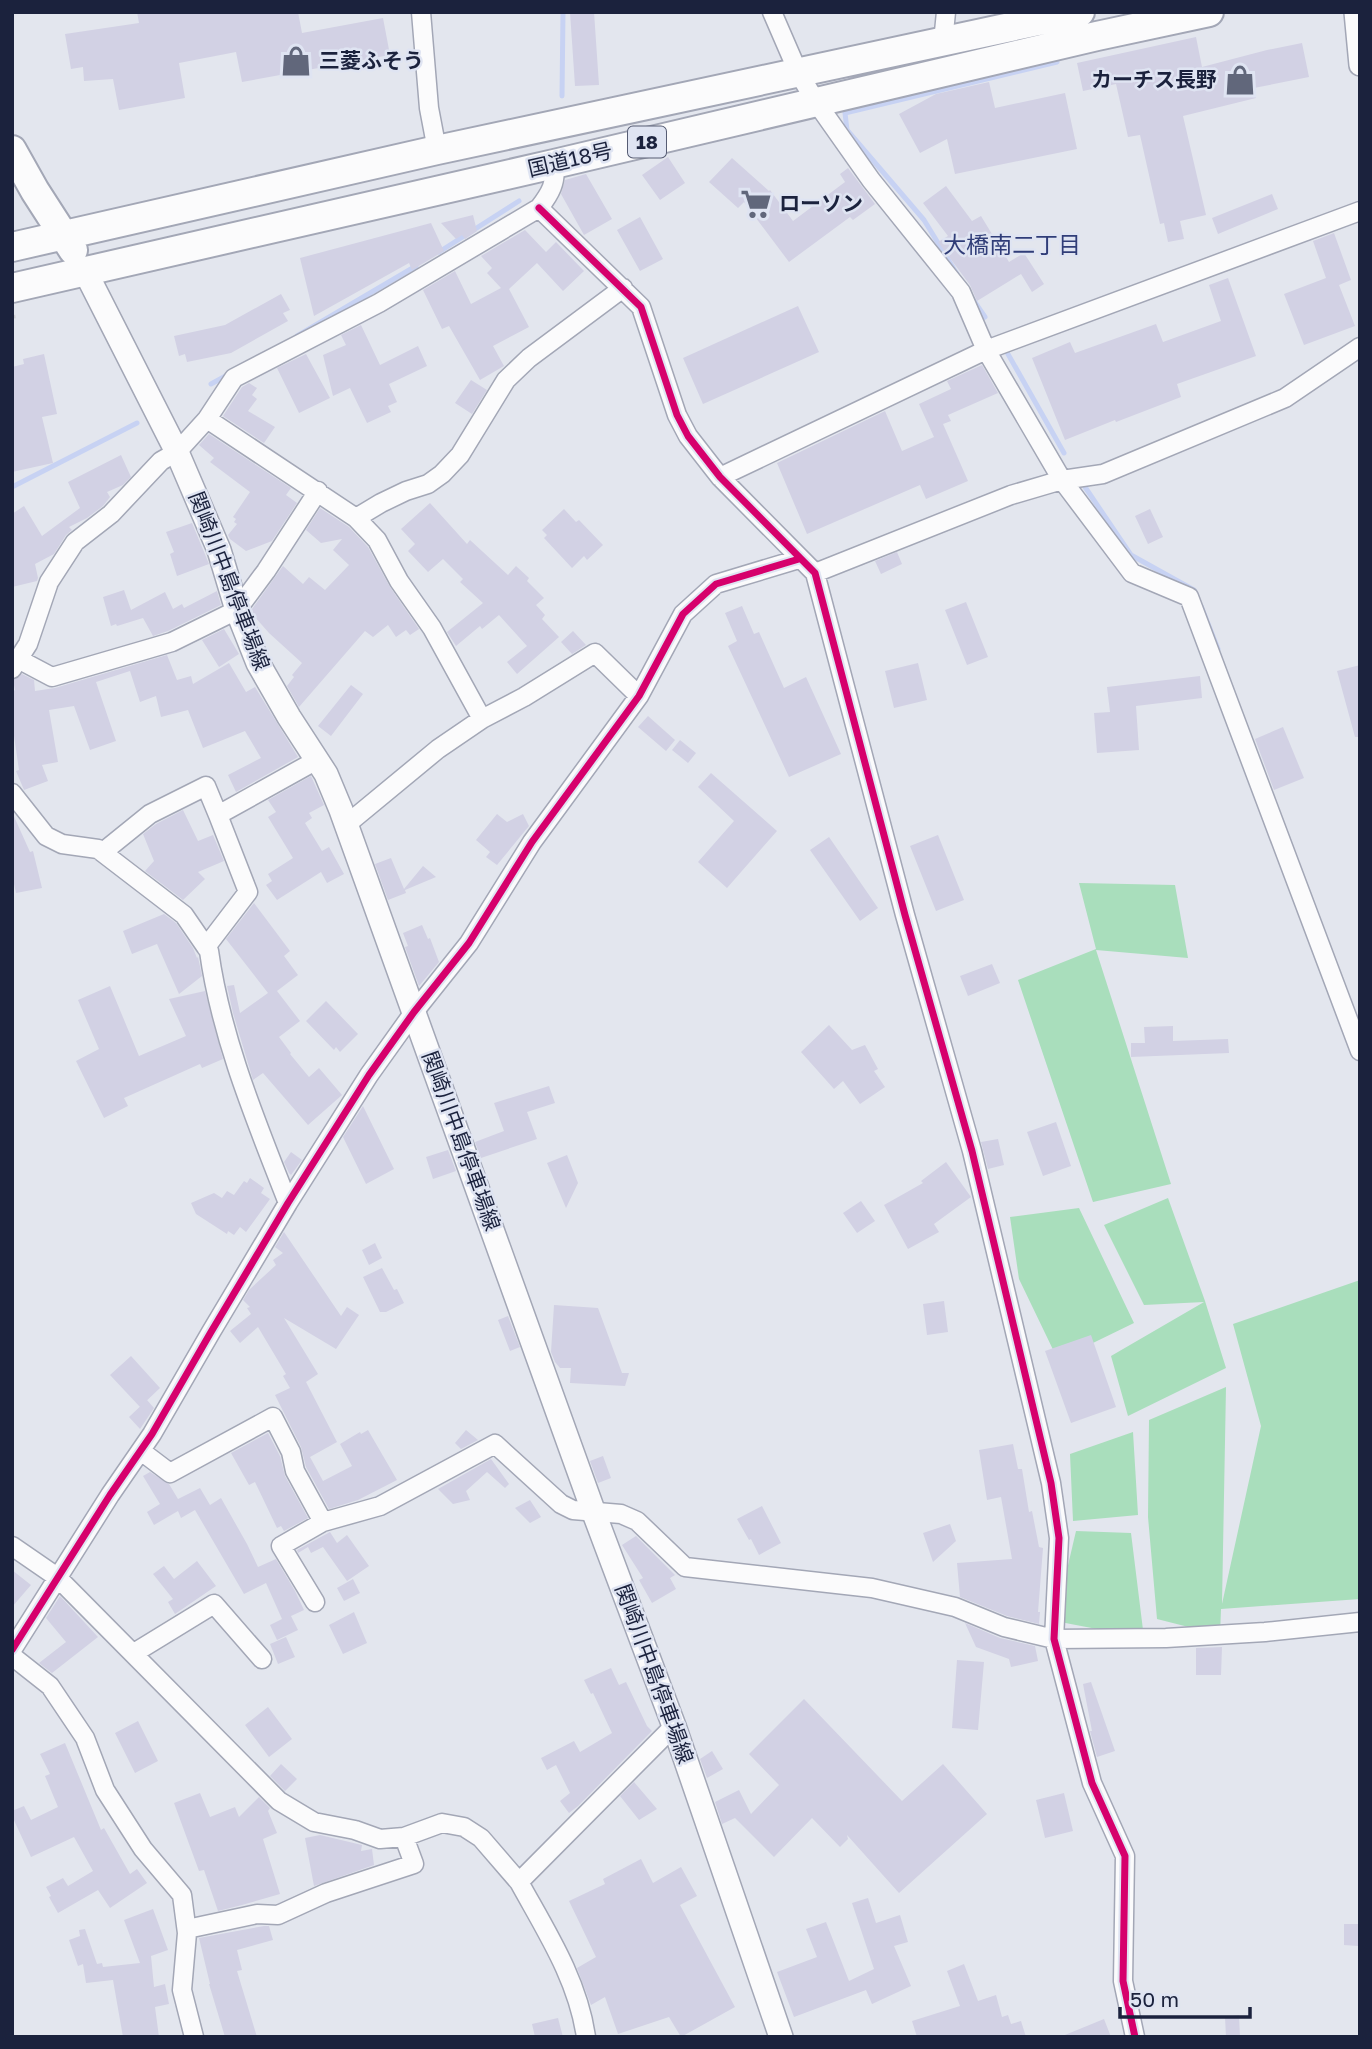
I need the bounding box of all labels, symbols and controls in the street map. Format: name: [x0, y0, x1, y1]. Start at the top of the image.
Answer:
shop icon: 三菱ふそう: [279, 44, 313, 78]
place label: 三菱ふそう: [319, 47, 424, 73]
shop icon: カーチス長野: [1223, 63, 1257, 97]
place label: カーチス長野: [1091, 66, 1217, 92]
road number: 18: [628, 126, 666, 158]
street label: 国道18号: [525, 137, 615, 181]
supermarket icon: ローソン: [739, 187, 773, 221]
place label: ローソン: [779, 190, 863, 216]
district label: 大橋南二丁目: [943, 230, 1081, 258]
street label: 関崎川中島停車場線: [184, 488, 276, 674]
street label: 関崎川中島停車場線: [417, 1047, 506, 1234]
street label: 関崎川中島停車場線: [610, 1580, 699, 1767]
scale bar: [1120, 1976, 1250, 2020]
text: 50 m: [1130, 1986, 1179, 2012]

